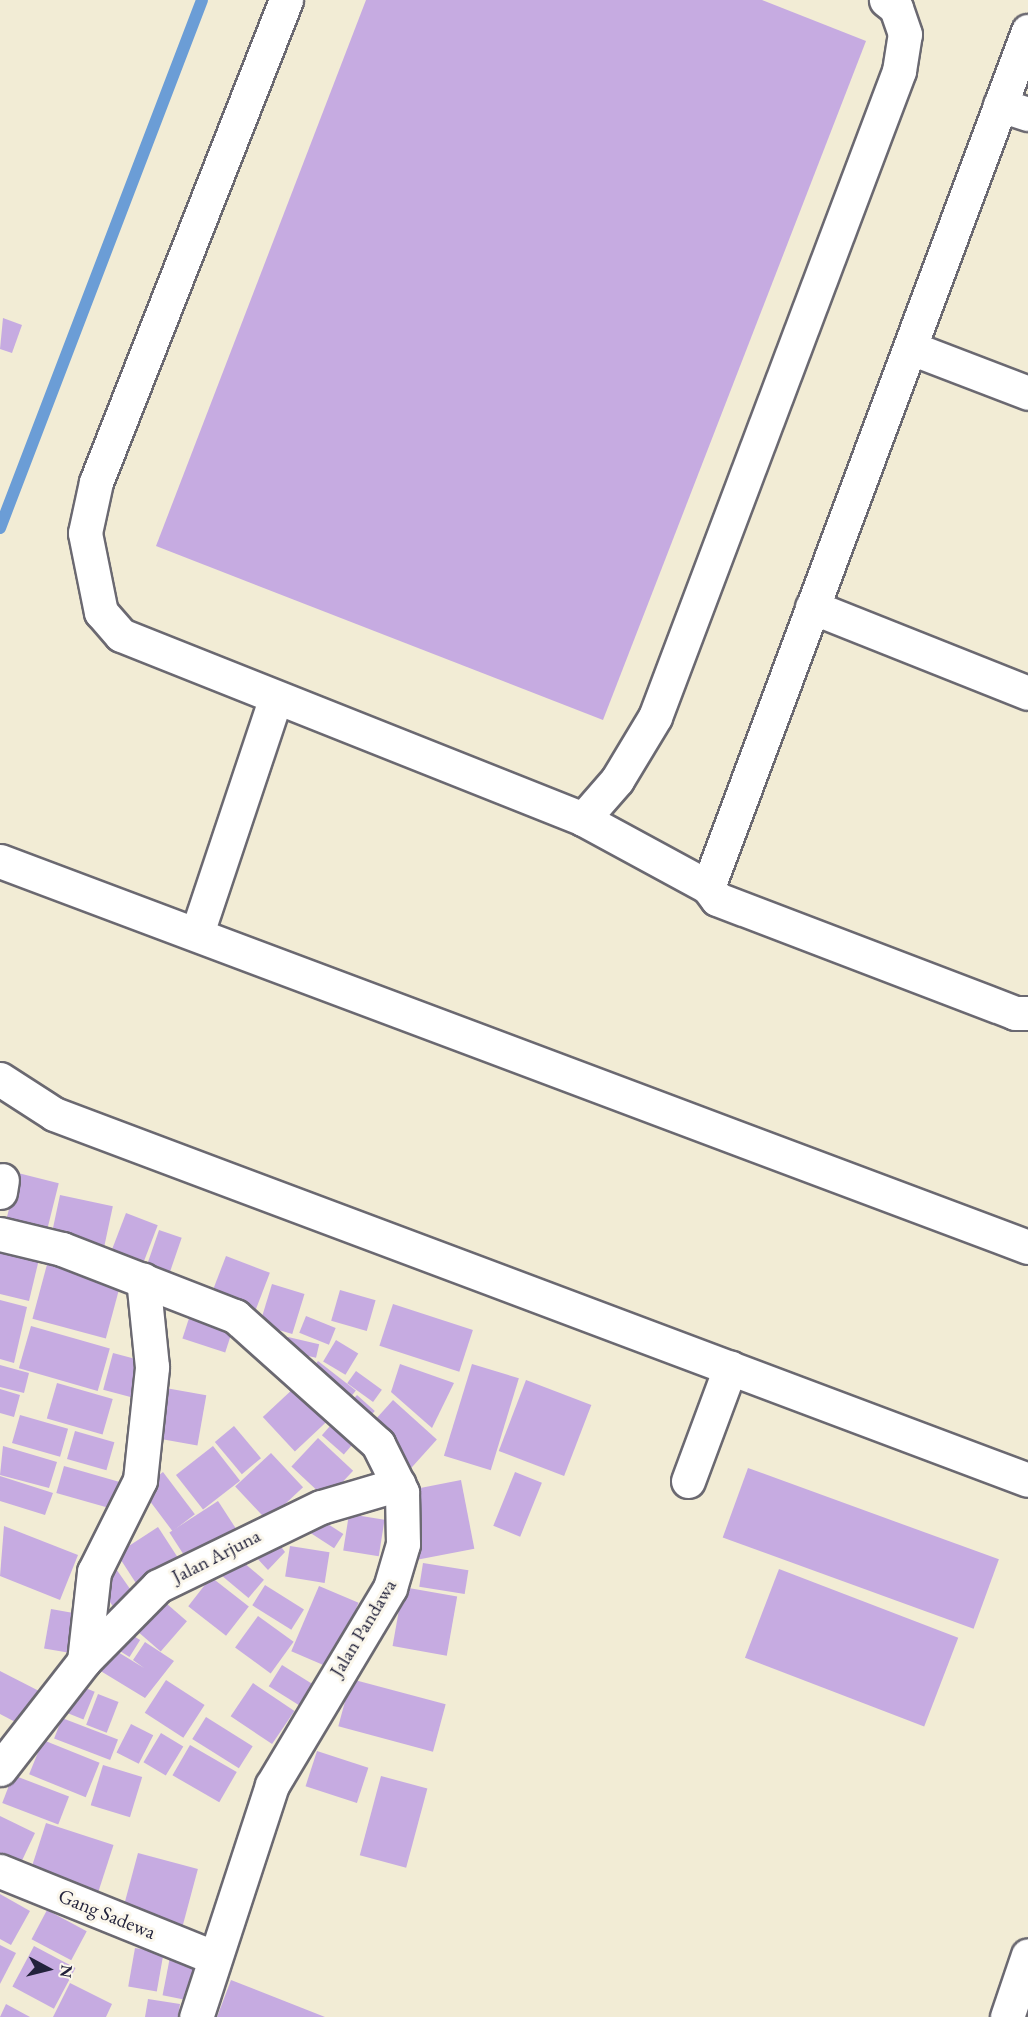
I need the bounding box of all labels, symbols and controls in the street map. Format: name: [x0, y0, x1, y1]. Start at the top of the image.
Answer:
street label: Jalan Arjuna: [168, 1523, 264, 1589]
street label: Jalan Pandawa: [324, 1575, 402, 1681]
street label: Gang Sadewa: [55, 1884, 159, 1944]
north arrow: [18, 1939, 78, 1999]
text: N: [55, 1964, 78, 1979]

